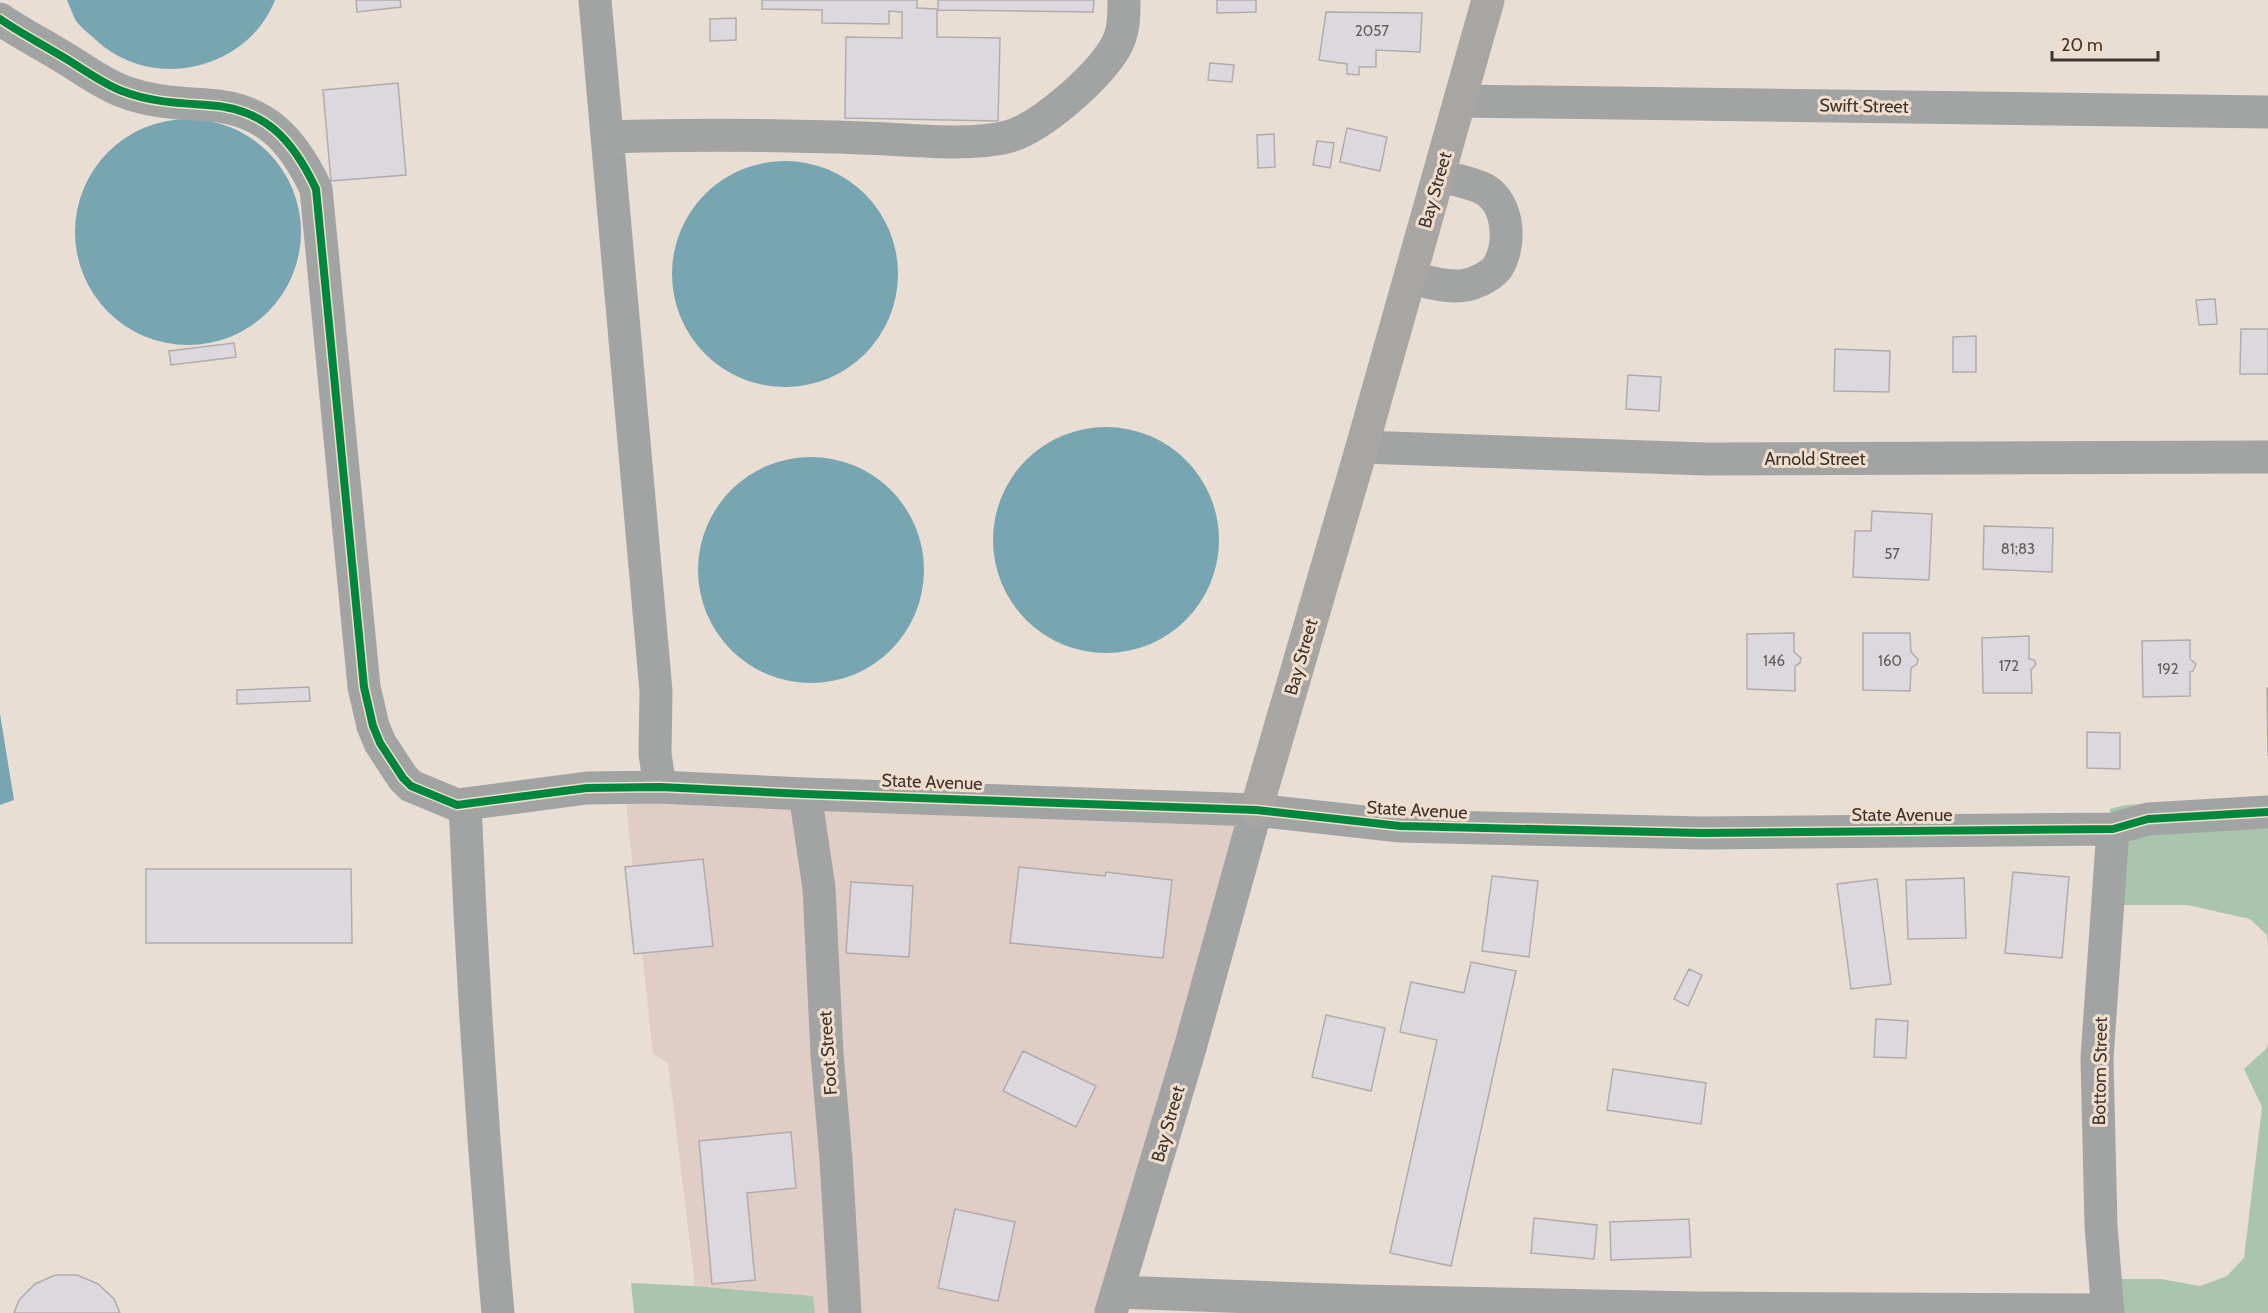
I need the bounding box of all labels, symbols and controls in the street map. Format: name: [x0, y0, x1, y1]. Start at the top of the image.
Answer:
house number: 2057: [1355, 22, 1389, 40]
scale bar: [2052, 24, 2158, 62]
text: 20 m: [2061, 34, 2103, 56]
street label: Swift Street: [1819, 94, 1909, 118]
street label: Bay Street: [1414, 149, 1456, 231]
street label: Arnold Street: [1764, 448, 1866, 470]
house number: 81;83: [2001, 540, 2035, 558]
house number: 57: [1884, 545, 1900, 563]
street label: Bay Street: [1280, 616, 1322, 698]
house number: 146: [1763, 652, 1785, 670]
house number: 160: [1878, 652, 1902, 670]
house number: 172: [1999, 657, 2019, 675]
house number: 192: [2157, 660, 2179, 678]
street label: State Avenue: [881, 769, 983, 795]
street label: State Avenue: [1366, 796, 1468, 824]
street label: State Avenue: [1851, 804, 1953, 826]
street label: Foot Street: [814, 1010, 842, 1096]
street label: Bottom Street: [2088, 1017, 2112, 1125]
street label: Bay Street: [1147, 1083, 1189, 1165]

